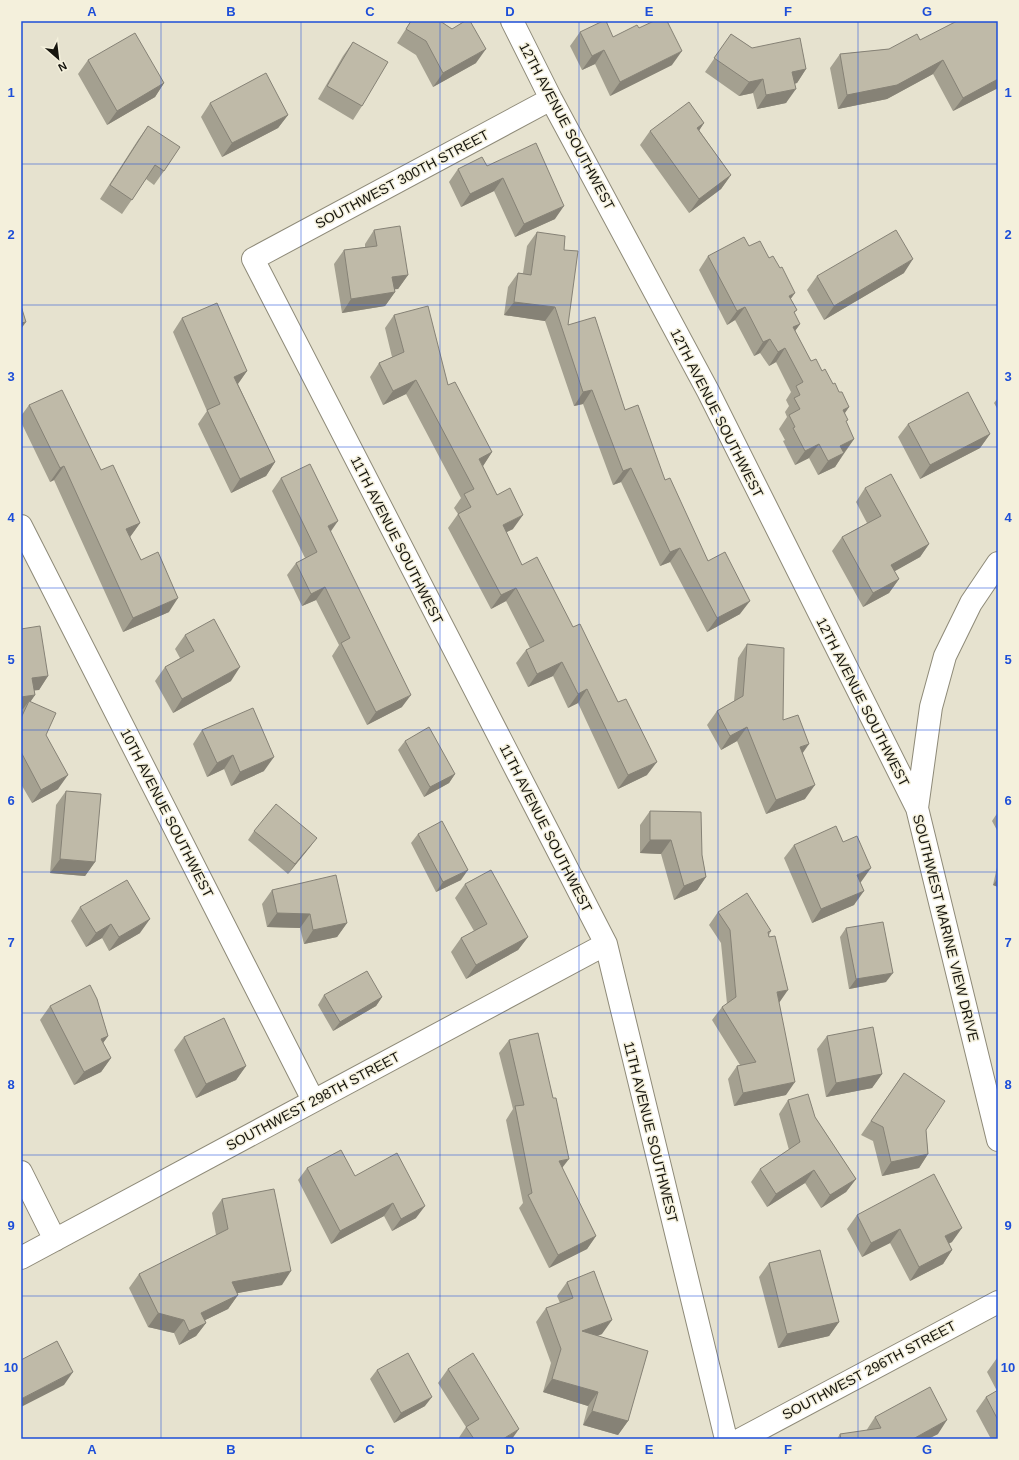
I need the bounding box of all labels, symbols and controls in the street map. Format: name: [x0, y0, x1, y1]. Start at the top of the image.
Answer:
text: A: [87, 4, 97, 19]
text: B: [226, 4, 236, 19]
text: C: [365, 4, 375, 19]
text: D: [505, 4, 515, 19]
text: E: [645, 4, 654, 19]
text: F: [784, 4, 792, 19]
text: G: [922, 4, 932, 19]
north arrow: [38, 38, 78, 78]
street label: 12TH AVENUE SOUTHWEST: [516, 40, 618, 213]
text: N: [56, 60, 69, 74]
text: 1: [7, 85, 15, 100]
text: 1: [1004, 85, 1012, 100]
street label: SOUTHWEST 300TH STREET: [313, 126, 492, 232]
text: 2: [7, 227, 15, 242]
text: 2: [1004, 227, 1012, 242]
street label: 12TH AVENUE SOUTHWEST: [667, 326, 767, 500]
text: 3: [7, 369, 15, 384]
text: 3: [1004, 369, 1012, 384]
street label: 11TH AVENUE SOUTHWEST: [348, 453, 447, 627]
text: 4: [7, 510, 15, 525]
text: 4: [1004, 510, 1012, 525]
street label: 12TH AVENUE SOUTHWEST: [813, 615, 913, 789]
text: 5: [7, 652, 15, 667]
text: 5: [1004, 652, 1012, 667]
street label: 10TH AVENUE SOUTHWEST: [117, 726, 217, 900]
street label: 11TH AVENUE SOUTHWEST: [497, 741, 596, 915]
text: 6: [7, 793, 15, 808]
text: 6: [1004, 793, 1012, 808]
street label: SOUTHWEST MARINE VIEW DRIVE: [910, 813, 982, 1043]
text: 7: [7, 935, 15, 950]
text: 7: [1004, 935, 1012, 950]
street label: 11TH AVENUE SOUTHWEST: [621, 1040, 681, 1225]
street label: SOUTHWEST 298TH STREET: [224, 1048, 403, 1154]
text: 8: [7, 1077, 15, 1092]
text: 8: [1004, 1077, 1012, 1092]
text: 9: [7, 1218, 15, 1233]
text: 9: [1004, 1218, 1012, 1233]
street label: SOUTHWEST 296TH STREET: [780, 1317, 959, 1423]
text: 10: [4, 1360, 18, 1375]
text: 10: [1001, 1360, 1015, 1375]
text: A: [87, 1442, 97, 1457]
text: B: [226, 1442, 236, 1457]
text: C: [365, 1442, 375, 1457]
text: D: [505, 1442, 515, 1457]
text: E: [645, 1442, 654, 1457]
text: F: [784, 1442, 792, 1457]
text: G: [922, 1442, 932, 1457]

